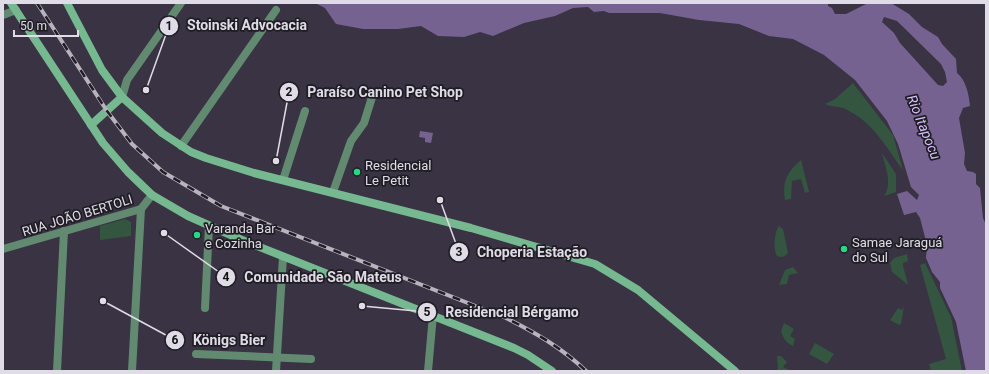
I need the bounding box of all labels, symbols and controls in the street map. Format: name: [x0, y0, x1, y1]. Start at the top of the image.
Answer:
scale bar: [14, 12, 78, 38]
callout: Stoinski Advocacia: [159, 13, 315, 39]
text: Stoinski Advocacia: [187, 17, 307, 33]
text: 50 m: [20, 19, 47, 33]
text: 1: [166, 19, 172, 33]
callout: Paraíso Canino Pet Shop: [279, 79, 471, 105]
text: Paraíso Canino Pet Shop: [307, 84, 463, 100]
text: 2: [286, 85, 293, 99]
water label: Rio Itapocu: [904, 92, 944, 162]
place label: Residencial Le Petit: [365, 158, 431, 188]
marker: Residencial Le Petit: [352, 167, 362, 177]
street label: RUA JOÃO BERTOLI: [20, 191, 134, 239]
place label: Varanda Bar e Cozinha: [205, 221, 276, 251]
marker: Varanda Bar e Cozinha: [192, 230, 202, 240]
place label: Samae Jaraguá do Sul: [852, 235, 942, 265]
callout: Choperia Estação: [449, 239, 595, 265]
text: Choperia Estação: [477, 244, 587, 260]
marker: Samae Jaraguá do Sul: [839, 244, 849, 254]
text: 3: [456, 245, 463, 259]
callout: Comunidade São Mateus: [216, 264, 409, 290]
text: Comunidade São Mateus: [244, 269, 402, 285]
text: 4: [223, 270, 230, 284]
callout: Residencial Bérgamo: [417, 299, 587, 325]
text: Residencial Bérgamo: [445, 304, 579, 320]
text: 5: [424, 305, 431, 319]
callout: Königs Bier: [165, 327, 273, 353]
text: Königs Bier: [193, 332, 265, 348]
text: 6: [172, 333, 179, 347]

